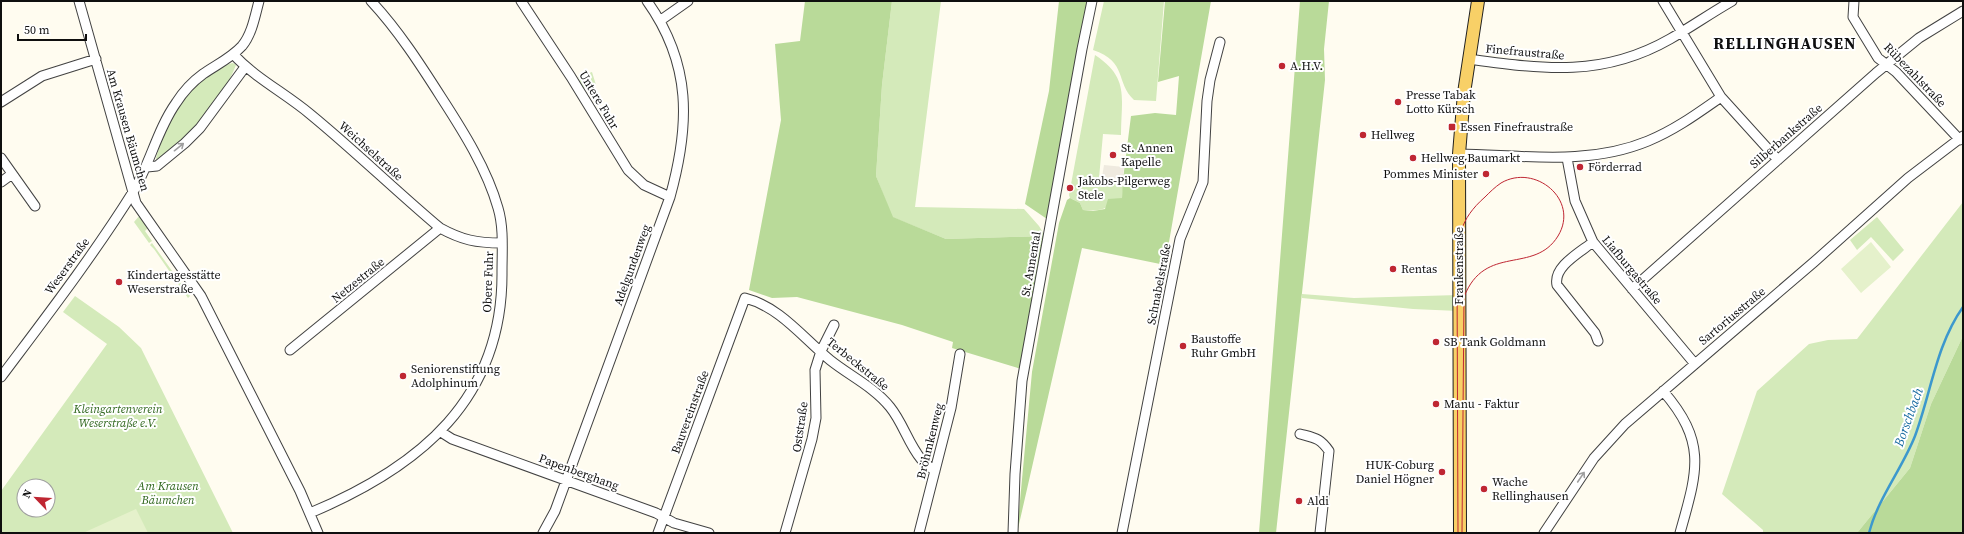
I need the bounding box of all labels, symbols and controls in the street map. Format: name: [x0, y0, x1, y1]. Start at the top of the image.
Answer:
scale bar: [18, 16, 86, 42]
text: 50 m: [24, 22, 50, 38]
district label: RELLINGHAUSEN: [1713, 32, 1857, 54]
street label: Rübezahlstraße: [1880, 39, 1950, 111]
street label: Finefraustraße: [1485, 41, 1565, 63]
place label: A.H.V.: [1290, 58, 1323, 74]
marker: A.H.V.: [1277, 61, 1287, 71]
street label: Am Krausen Bäumchen: [103, 67, 153, 193]
street label: Untere Fuhr: [575, 68, 623, 132]
place label: Presse Tabak Lotto Kürsch: [1406, 87, 1476, 117]
marker: Presse Tabak Lotto Kürsch: [1393, 97, 1403, 107]
street label: Silberbankstraße: [1746, 100, 1826, 172]
street label: Weichselstraße: [335, 118, 407, 184]
place label: Essen Finefraustraße: [1460, 119, 1573, 135]
marker: Essen Finefraustraße: [1447, 122, 1457, 132]
place label: Hellweg: [1371, 127, 1415, 143]
marker: Hellweg: [1358, 130, 1368, 140]
place label: St. Annen Kapelle: [1121, 140, 1173, 170]
one-way arrow: [174, 143, 185, 152]
marker: St. Annen Kapelle: [1108, 150, 1118, 160]
place label: Hellweg Baumarkt: [1421, 150, 1520, 166]
marker: Hellweg Baumarkt: [1408, 153, 1418, 163]
place label: Förderrad: [1588, 159, 1642, 175]
marker: Förderrad: [1575, 162, 1585, 172]
place label: Pommes Minister: [1383, 166, 1478, 182]
marker: Pommes Minister: [1481, 169, 1491, 179]
place label: Jakobs-Pilgerweg Stele: [1077, 173, 1170, 203]
marker: Jakobs-Pilgerweg Stele: [1065, 183, 1075, 193]
street label: Adelgundenweg: [610, 222, 654, 308]
street label: Frankenstraße: [1451, 227, 1467, 305]
street label: St. Annental: [1017, 230, 1045, 298]
street label: Liafburgastraße: [1598, 232, 1666, 308]
street label: Weserstraße: [41, 234, 93, 298]
street label: Schnabelstraße: [1143, 242, 1175, 326]
street label: Obere Fuhr: [479, 251, 497, 313]
street label: Netzestraße: [328, 254, 388, 306]
place label: Rentas: [1401, 261, 1437, 277]
marker: Rentas: [1388, 264, 1398, 274]
place label: Kindertagesstätte Weserstraße: [127, 267, 221, 297]
marker: Kindertagesstätte Weserstraße: [114, 277, 124, 287]
street label: Sartoriusstraße: [1695, 283, 1769, 349]
place label: Baustoffe Ruhr GmbH: [1191, 331, 1256, 361]
street label: Terbeckstraße: [823, 334, 893, 394]
place label: SB Tank Goldmann: [1444, 334, 1546, 350]
marker: SB Tank Goldmann: [1431, 337, 1441, 347]
marker: Baustoffe Ruhr GmbH: [1178, 341, 1188, 351]
place label: Seniorenstiftung Adolphinum: [411, 361, 500, 391]
street label: Bauvereinstraße: [667, 368, 713, 456]
marker: Seniorenstiftung Adolphinum: [398, 371, 408, 381]
water label: Borschbach: [1890, 386, 1927, 450]
place label: Manu - Faktur: [1444, 396, 1519, 412]
marker: Manu - Faktur: [1431, 399, 1441, 409]
park label: Kleingartenverein Weserstraße e.V.: [72, 401, 163, 431]
street label: Oststraße: [789, 401, 811, 453]
street label: Bröhmkenweg: [913, 401, 947, 481]
street label: Papenberghang: [537, 450, 621, 494]
place label: HUK-Coburg Daniel Högner: [1356, 457, 1434, 487]
marker: HUK-Coburg Daniel Högner: [1437, 467, 1447, 477]
one-way arrow: [1578, 471, 1586, 483]
place label: Wache Rellinghausen: [1492, 474, 1569, 504]
north arrow: [16, 478, 56, 518]
park label: Am Krausen Bäumchen: [136, 478, 199, 508]
marker: Wache Rellinghausen: [1479, 484, 1489, 494]
text: N: [19, 487, 36, 501]
place label: Aldi: [1307, 493, 1329, 509]
marker: Aldi: [1294, 496, 1304, 506]

